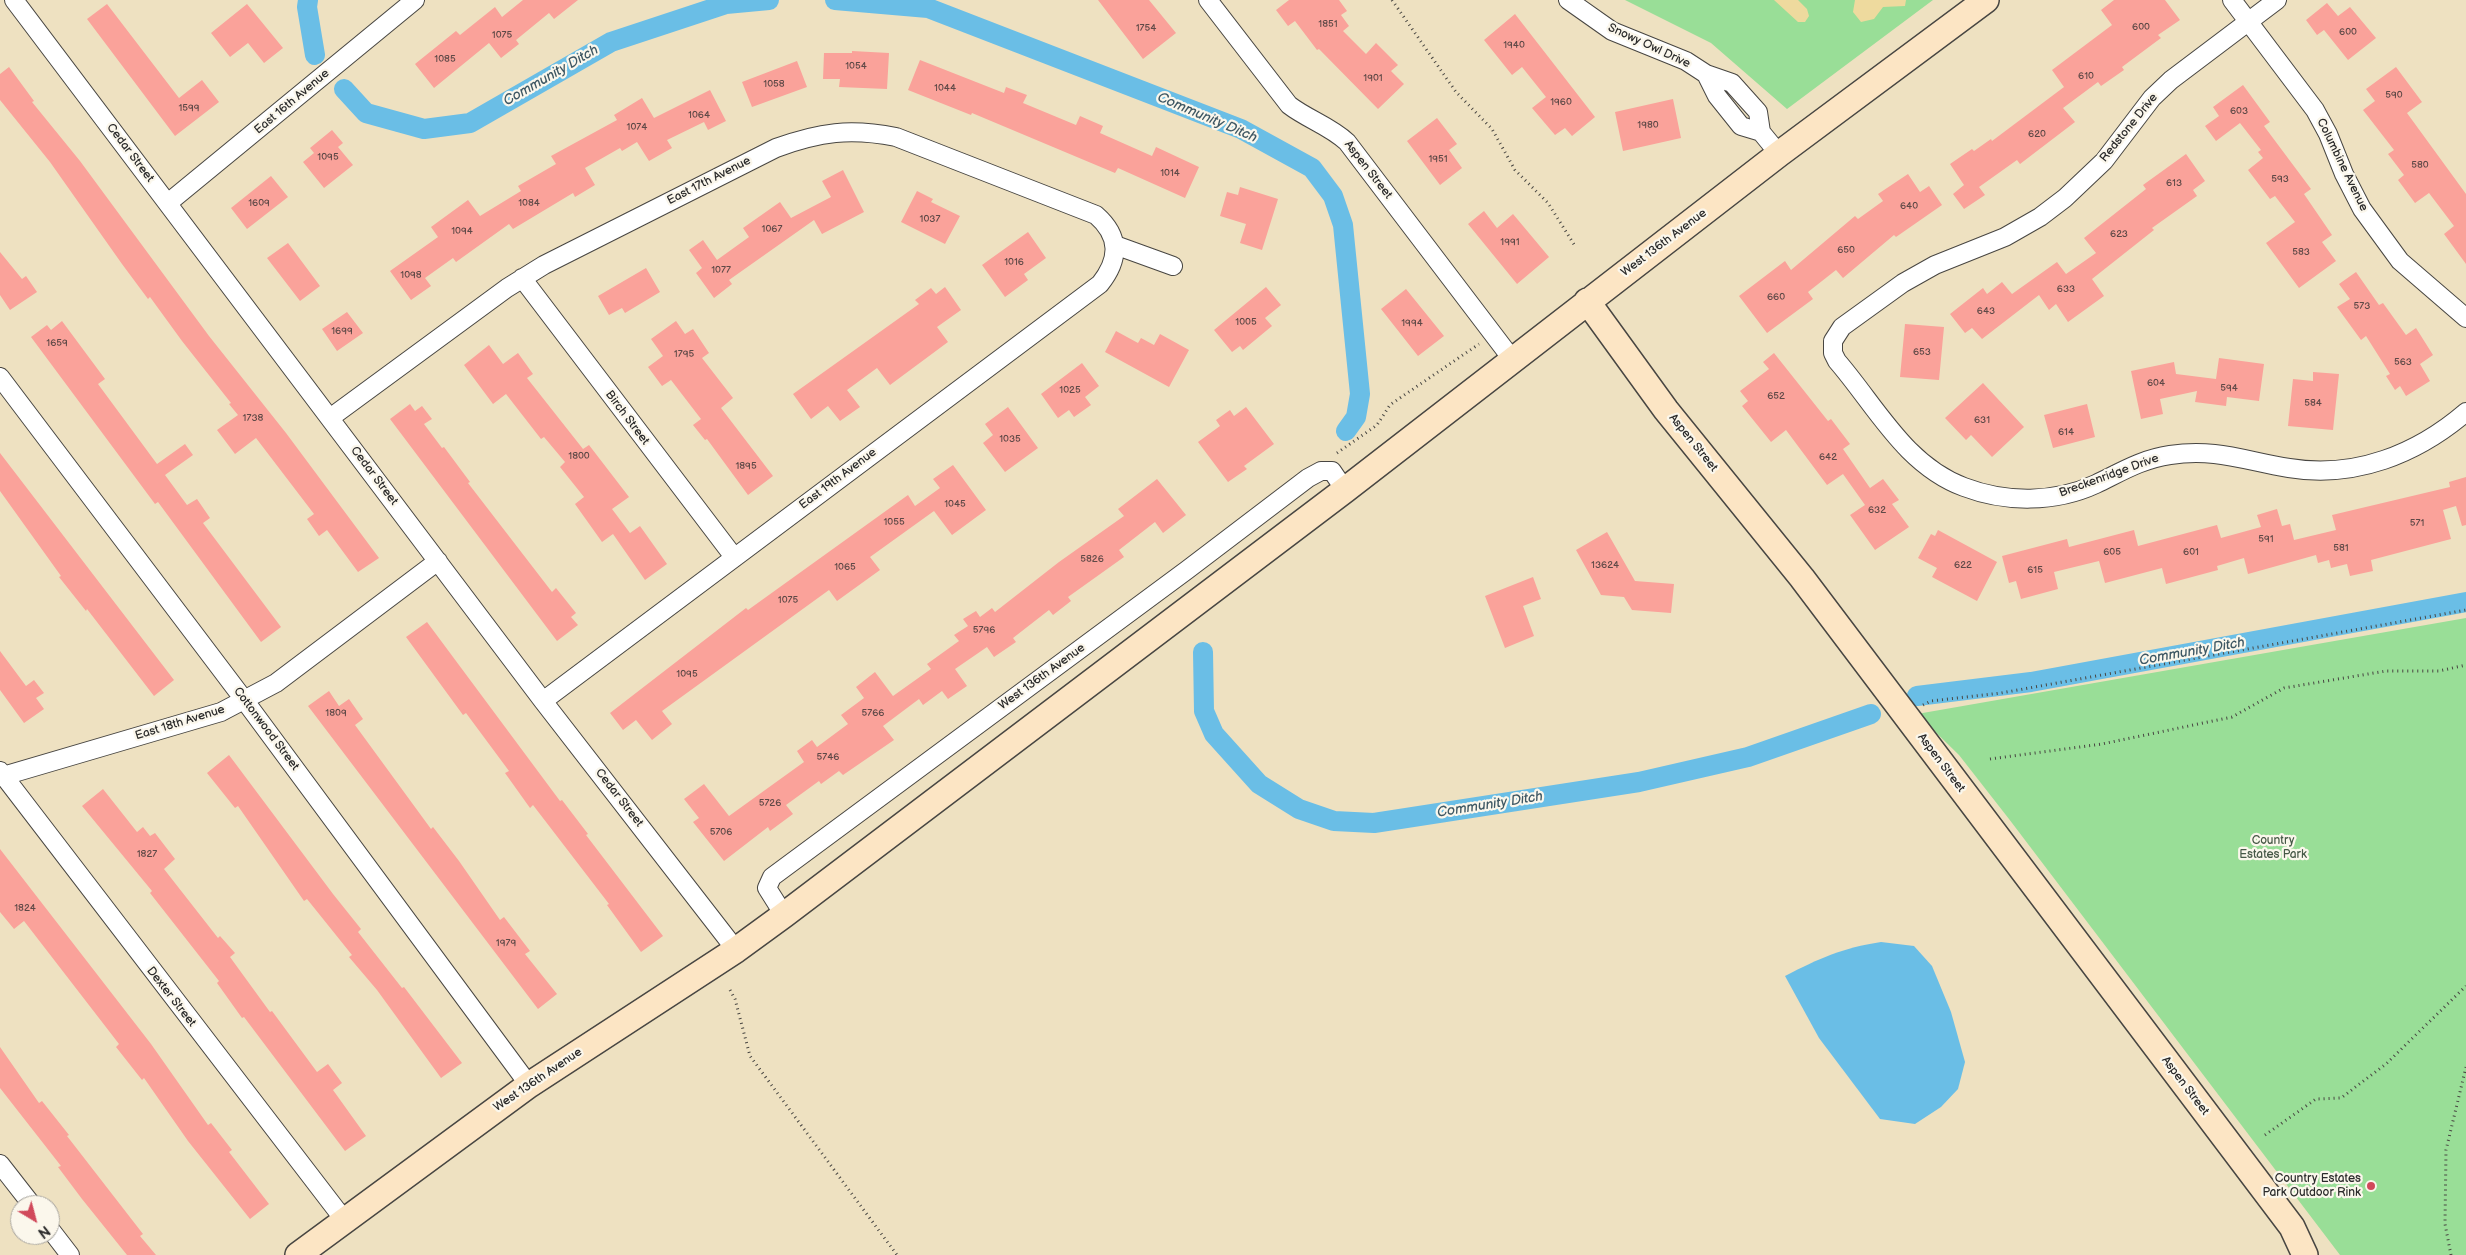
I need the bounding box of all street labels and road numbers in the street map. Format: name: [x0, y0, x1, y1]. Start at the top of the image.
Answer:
street label: Snowy Owl Drive: [1606, 21, 1692, 71]
street label: East 16th Avenue: [252, 66, 332, 138]
street label: Redstone Drive: [2097, 91, 2161, 165]
street label: Columbine Avenue: [2313, 116, 2371, 214]
street label: Cedar Street: [103, 121, 157, 185]
street label: Aspen Street: [1341, 138, 1395, 202]
street label: East 17th Avenue: [665, 154, 753, 208]
street label: West 136th Avenue: [1618, 206, 1710, 280]
street label: Birch Street: [602, 388, 652, 448]
street label: Aspen Street: [1665, 411, 1721, 475]
street label: Cedar Street: [347, 444, 401, 508]
street label: East 19th Avenue: [797, 445, 879, 513]
street label: Breckenridge Drive: [2057, 451, 2161, 501]
street label: West 136th Avenue: [996, 641, 1088, 713]
street label: Cottonwood Street: [230, 685, 302, 773]
street label: East 18th Avenue: [133, 703, 227, 743]
street label: Aspen Street: [1914, 731, 1968, 795]
street label: Cedar Street: [592, 766, 646, 830]
street label: Dexter Street: [143, 964, 199, 1030]
street label: West 136th Avenue: [491, 1045, 585, 1115]
street label: Aspen Street: [2158, 1054, 2212, 1118]

